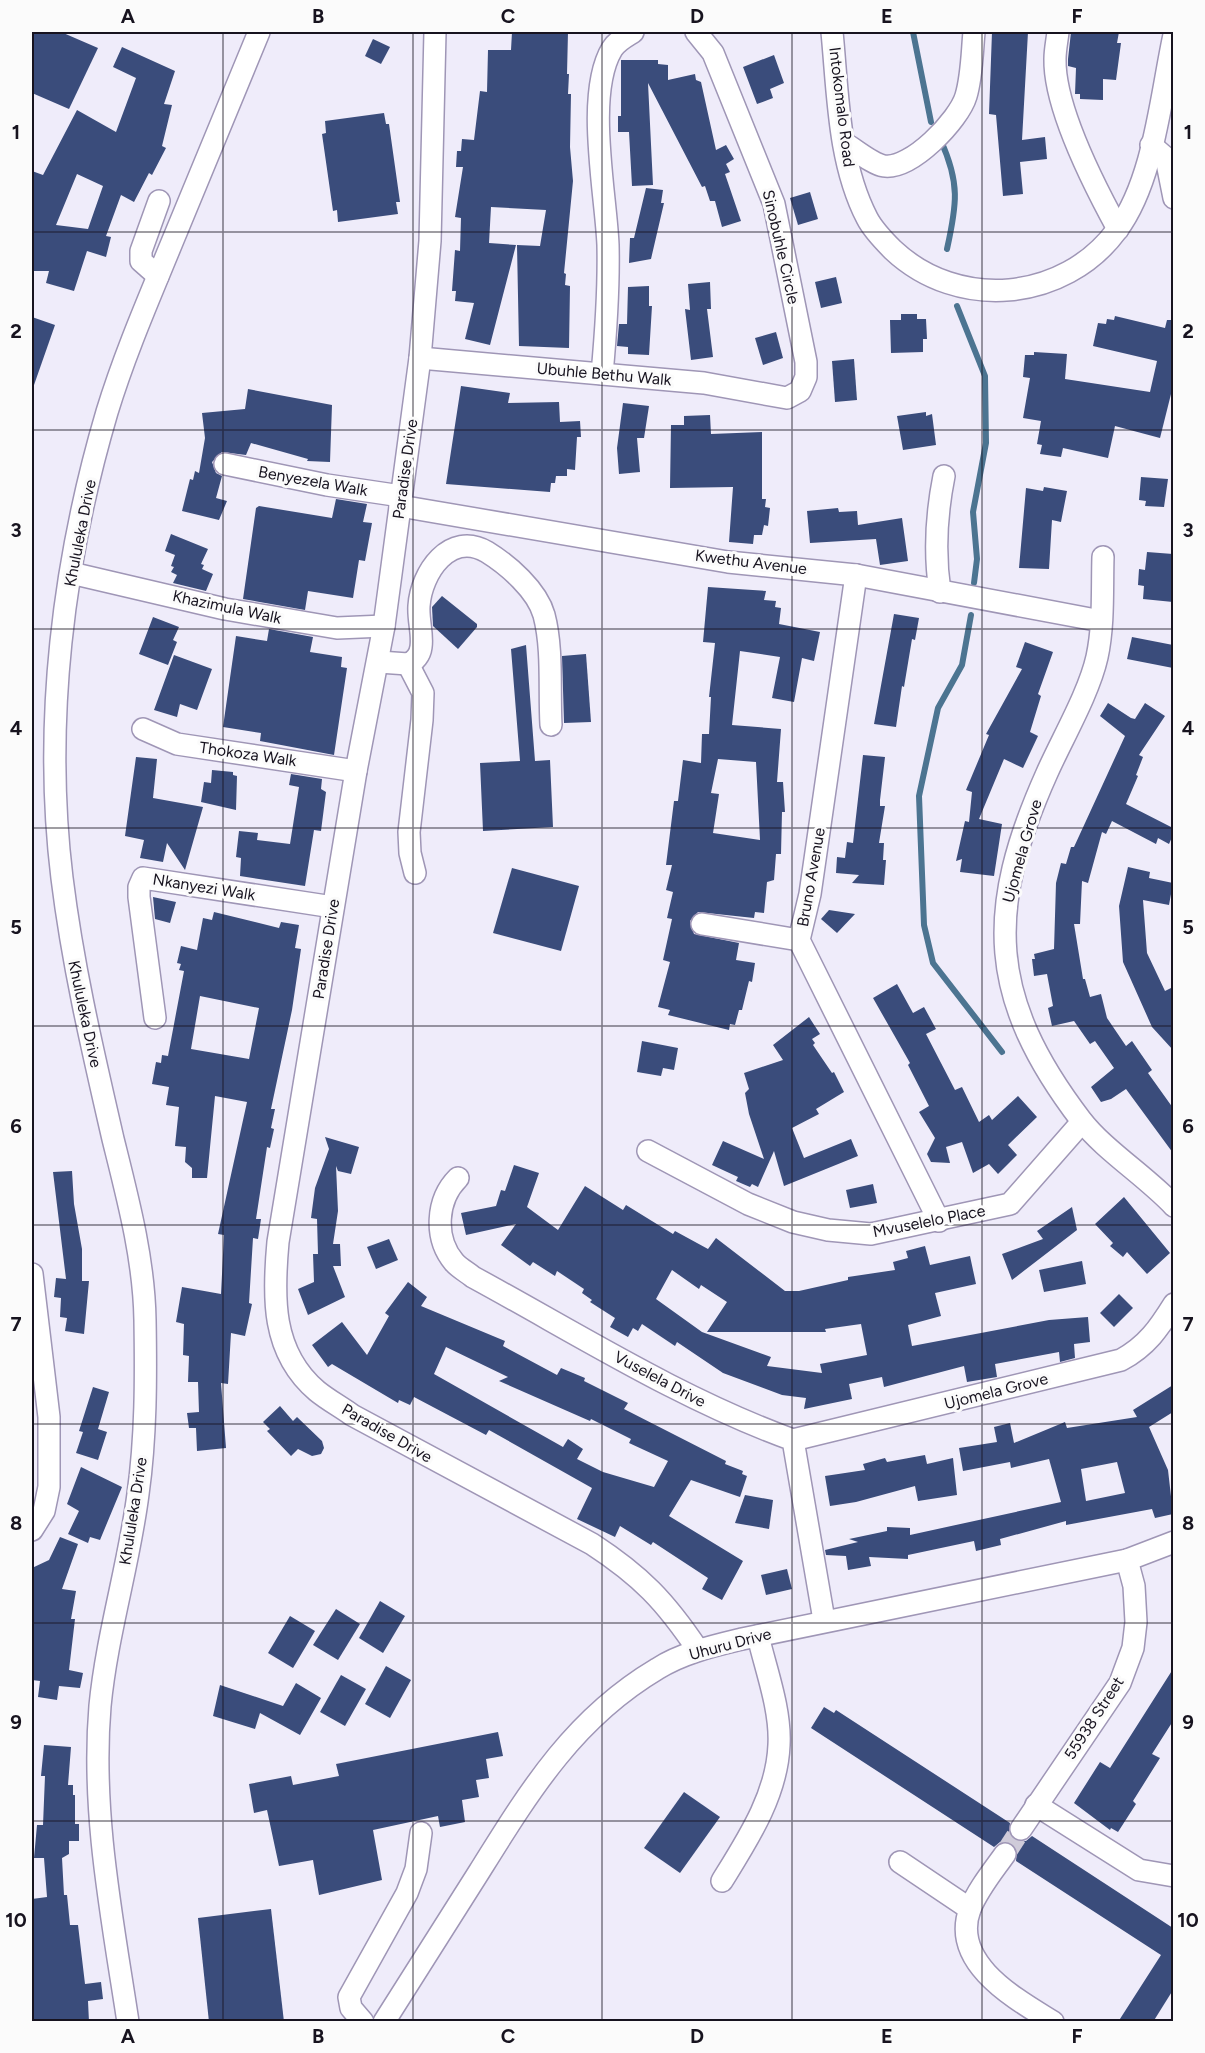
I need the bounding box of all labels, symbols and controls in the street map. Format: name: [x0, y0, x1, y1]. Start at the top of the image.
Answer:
text: A: [121, 4, 136, 28]
text: B: [312, 4, 324, 28]
text: C: [501, 4, 515, 28]
text: D: [690, 4, 704, 28]
text: E: [881, 4, 893, 28]
text: F: [1071, 4, 1083, 28]
street label: Intokomalo Road: [825, 46, 859, 168]
text: 1: [12, 120, 20, 144]
text: 1: [1184, 120, 1192, 144]
street label: Sinobuhle Circle: [759, 188, 803, 306]
text: 2: [10, 319, 22, 343]
text: 2: [1182, 319, 1194, 343]
street label: Ubuhle Bethu Walk: [536, 359, 672, 389]
street label: Paradise Drive: [389, 417, 421, 520]
street label: Benyezela Walk: [257, 462, 369, 500]
street label: Khululeka Drive: [60, 477, 100, 588]
text: 3: [10, 518, 22, 542]
text: 3: [1182, 518, 1194, 542]
street label: Kwethu Avenue: [694, 546, 808, 578]
street label: Khazimula Walk: [171, 586, 283, 628]
text: 4: [10, 716, 23, 740]
text: 4: [1182, 716, 1195, 740]
street label: Thokoza Walk: [198, 738, 298, 770]
street label: Ujomela Grove: [998, 797, 1046, 905]
street label: Bruno Avenue: [793, 826, 829, 928]
street label: Nkanyezi Walk: [151, 870, 257, 905]
street label: Paradise Drive: [309, 897, 343, 1000]
text: 5: [10, 915, 22, 939]
text: 5: [1182, 915, 1194, 939]
street label: Khululeka Drive: [64, 959, 106, 1070]
text: 6: [10, 1114, 22, 1138]
text: 6: [1182, 1114, 1194, 1138]
street label: Mvuselelo Place: [871, 1201, 987, 1241]
text: 7: [10, 1312, 22, 1336]
text: 7: [1182, 1312, 1194, 1336]
street label: Vuselela Drive: [611, 1347, 709, 1411]
street label: Ujomela Grove: [942, 1369, 1050, 1413]
street label: Paradise Drive: [338, 1400, 436, 1467]
street label: Khululeka Drive: [115, 1455, 151, 1566]
text: 8: [10, 1511, 22, 1535]
text: 8: [1182, 1511, 1194, 1535]
street label: Uhuru Drive: [687, 1624, 773, 1664]
street label: 55938 Street: [1060, 1673, 1128, 1763]
text: 9: [10, 1710, 22, 1734]
text: 9: [1182, 1710, 1194, 1734]
text: 10: [5, 1908, 27, 1932]
text: 10: [1177, 1908, 1199, 1932]
text: A: [121, 2024, 136, 2048]
text: B: [312, 2024, 324, 2048]
text: C: [501, 2024, 515, 2048]
text: D: [690, 2024, 704, 2048]
text: E: [881, 2024, 893, 2048]
text: F: [1071, 2024, 1083, 2048]

